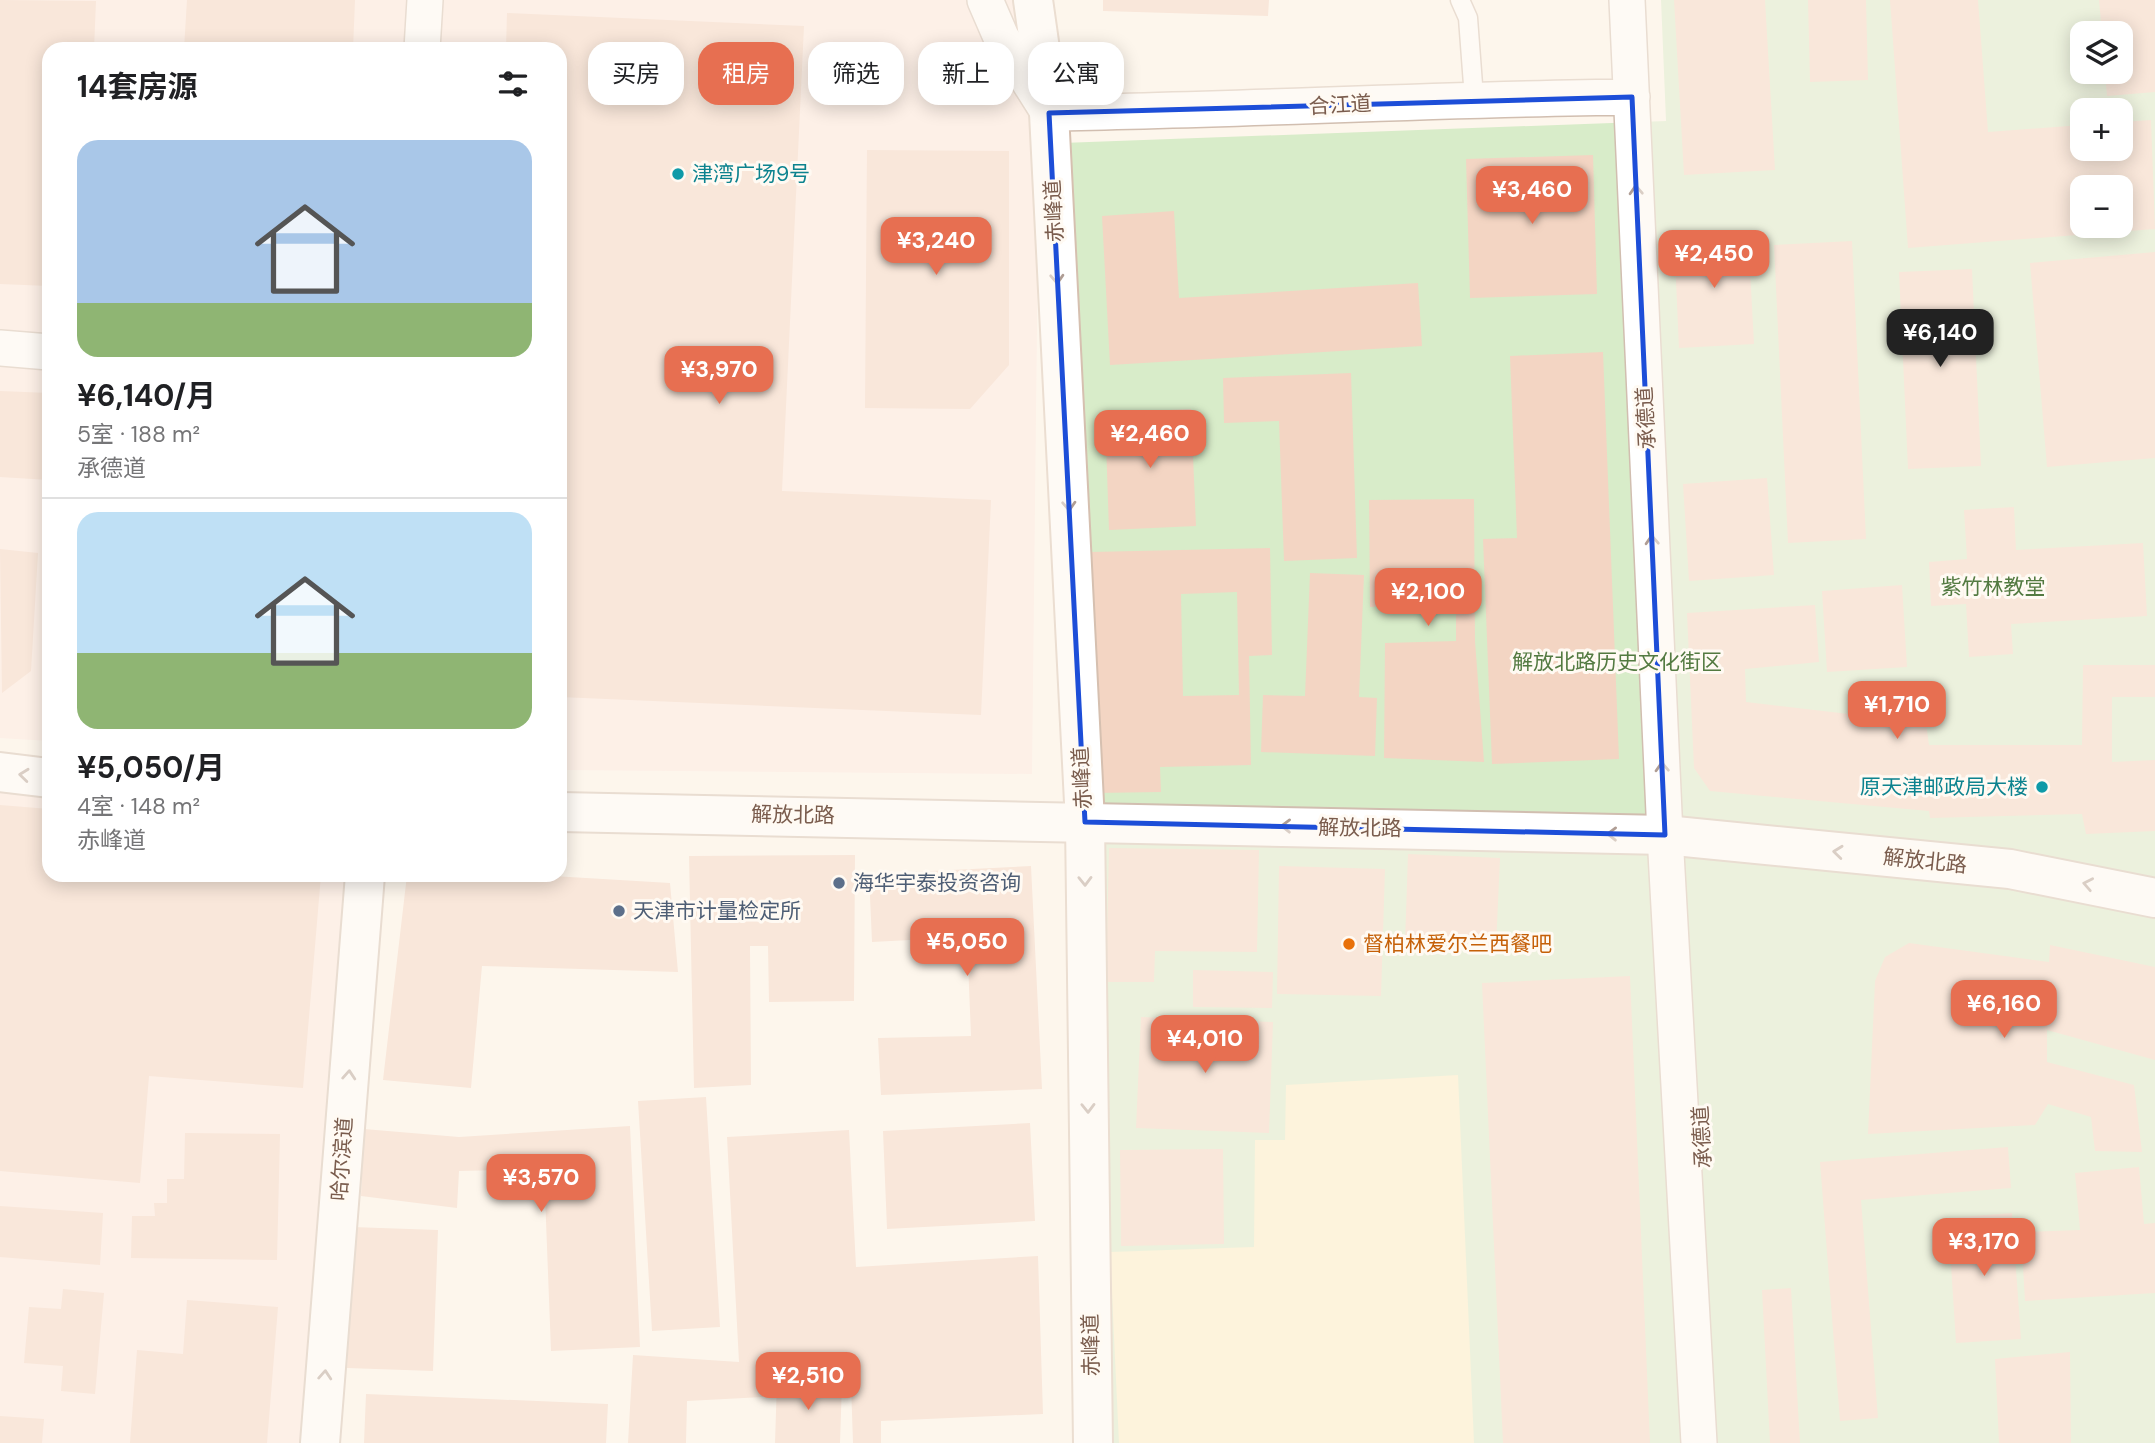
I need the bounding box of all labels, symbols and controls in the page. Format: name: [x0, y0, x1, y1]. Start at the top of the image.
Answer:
map controls: [2070, 21, 2133, 238]
button: layers: [2070, 21, 2133, 84]
chip: 买房: [588, 42, 684, 105]
chip: 租房: [698, 42, 794, 105]
chip: 筛选: [808, 42, 904, 105]
chip: 新上: [918, 42, 1014, 105]
chip: 公寓: [1028, 42, 1124, 105]
icon: filters: [494, 65, 532, 103]
text: 14套房源: [77, 67, 197, 106]
street label: 合江道: [1308, 89, 1372, 121]
button: +: [2070, 98, 2133, 161]
place label: 津湾广场9号: [692, 160, 810, 188]
marker: 津湾广场9号: [670, 166, 686, 182]
pin: ¥3,460: [1475, 166, 1589, 226]
text: ¥3,460: [1492, 174, 1572, 204]
button: −: [2070, 175, 2133, 238]
street label: 赤峰道: [1038, 179, 1070, 243]
one-way arrow: [1629, 185, 1644, 196]
icon: home: [242, 186, 368, 312]
pin: ¥3,240: [879, 218, 993, 277]
text: ¥3,240: [897, 225, 975, 255]
pin: ¥2,450: [1657, 230, 1771, 290]
text: ¥2,450: [1674, 238, 1754, 268]
one-way arrow: [1050, 274, 1065, 285]
pin: ¥6,140: [1883, 310, 1997, 369]
text: ¥6,140: [1903, 317, 1977, 347]
pin: ¥3,970: [662, 346, 776, 406]
text: ¥3,970: [680, 354, 758, 384]
text: ¥6,140/月: [77, 376, 216, 415]
street label: 承德道: [1630, 386, 1662, 450]
pin: ¥2,460: [1093, 410, 1207, 470]
text: ¥2,460: [1110, 418, 1190, 448]
text: 5室 · 188 m²: [77, 419, 200, 449]
text: 承德道: [77, 453, 146, 483]
one-way arrow: [1061, 501, 1076, 512]
one-way arrow: [1644, 534, 1659, 545]
icon: home: [242, 558, 368, 684]
pin: ¥2,100: [1371, 568, 1485, 628]
park label: 紫竹林教堂: [1941, 573, 2046, 601]
text: ¥2,100: [1391, 576, 1465, 606]
park label: 解放北路历史文化街区: [1512, 648, 1722, 676]
pin: ¥1,710: [1840, 682, 1954, 741]
text: ¥1,710: [1864, 689, 1930, 719]
street label: 赤峰道: [1066, 746, 1098, 810]
text: ¥5,050/月: [77, 748, 225, 787]
one-way arrow: [1655, 761, 1670, 772]
one-way arrow: [19, 768, 30, 783]
place label: 原天津邮政局大楼: [1860, 773, 2028, 801]
marker: 原天津邮政局大楼: [2034, 779, 2050, 795]
text: 4室 · 148 m²: [77, 791, 200, 821]
street label: 解放北路: [751, 800, 835, 830]
street label: 解放北路: [1318, 813, 1402, 843]
one-way arrow: [1281, 819, 1292, 834]
text: 赤峰道: [77, 825, 146, 855]
one-way arrow: [1606, 826, 1617, 842]
street label: 解放北路: [1882, 843, 1968, 879]
one-way arrow: [1833, 845, 1844, 860]
place label: 海华宇泰投资咨询: [853, 869, 1021, 897]
marker: 海华宇泰投资咨询: [831, 875, 847, 891]
one-way arrow: [1078, 875, 1093, 886]
one-way arrow: [2082, 877, 2094, 892]
place label: 天津市计量检定所: [633, 897, 801, 925]
marker: 天津市计量检定所: [611, 903, 627, 919]
pin: ¥5,050: [910, 918, 1024, 978]
text: ¥5,050: [926, 926, 1008, 956]
place label: 督柏林爱尔兰西餐吧: [1363, 930, 1552, 958]
marker: 督柏林爱尔兰西餐吧: [1341, 936, 1357, 952]
pin: ¥6,160: [1947, 981, 2061, 1040]
text: ¥6,160: [1967, 988, 2041, 1018]
pin: ¥4,010: [1148, 1016, 1262, 1075]
text: ¥4,010: [1167, 1023, 1243, 1053]
one-way arrow: [341, 1069, 356, 1080]
one-way arrow: [1080, 1103, 1096, 1114]
street label: 承德道: [1686, 1105, 1718, 1169]
street label: 哈尔滨道: [325, 1116, 359, 1202]
pin: ¥3,570: [484, 1154, 598, 1214]
text: ¥3,570: [502, 1162, 580, 1192]
pin: ¥3,170: [1927, 1218, 2041, 1278]
text: ¥3,170: [1948, 1226, 2020, 1256]
street label: 赤峰道: [1076, 1313, 1106, 1377]
pin: ¥2,510: [751, 1352, 865, 1412]
text: ¥2,510: [772, 1360, 844, 1390]
one-way arrow: [317, 1369, 332, 1380]

